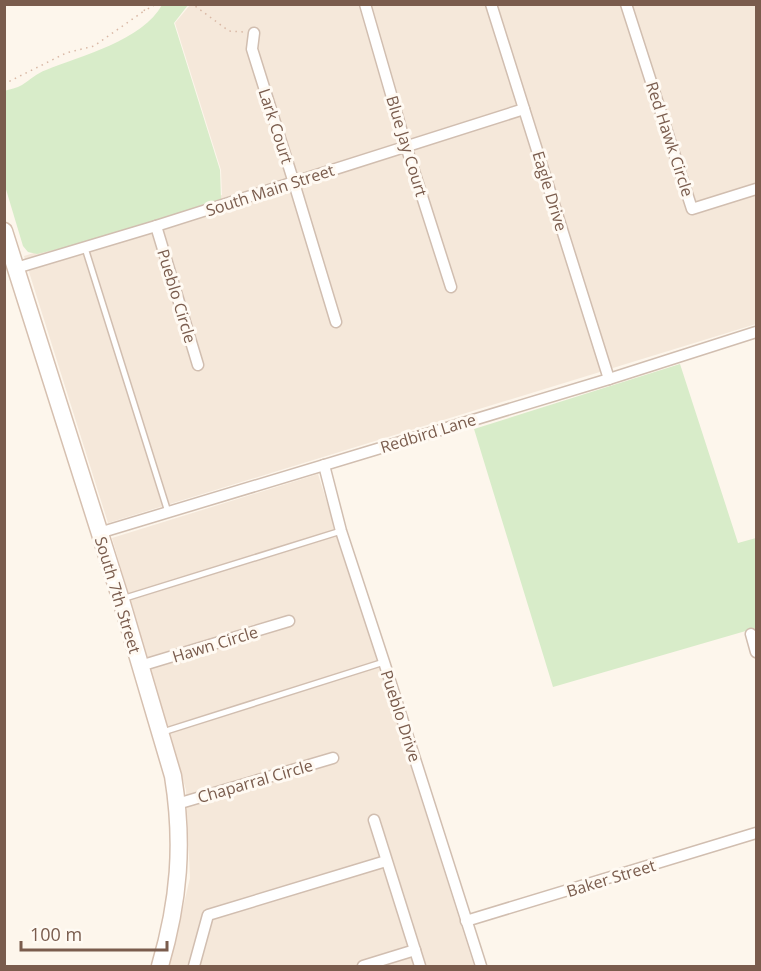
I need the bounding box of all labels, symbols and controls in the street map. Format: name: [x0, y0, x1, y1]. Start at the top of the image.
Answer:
street label: Red Hawk Circle: [641, 79, 699, 199]
street label: Lark Court: [253, 85, 299, 167]
street label: Blue Jay Court: [381, 93, 433, 199]
street label: Eagle Drive: [527, 148, 573, 234]
street label: South Main Street: [203, 159, 337, 221]
street label: Pueblo Circle: [152, 246, 202, 346]
street label: Redbird Lane: [377, 408, 479, 458]
street label: South 7th Street: [90, 534, 146, 657]
street label: Hawn Circle: [170, 621, 260, 667]
street label: Pueblo Drive: [376, 667, 426, 765]
street label: Chaparral Circle: [195, 754, 315, 808]
street label: Baker Street: [564, 854, 658, 902]
scale bar: [21, 914, 166, 952]
text: 100 m: [30, 922, 82, 946]

